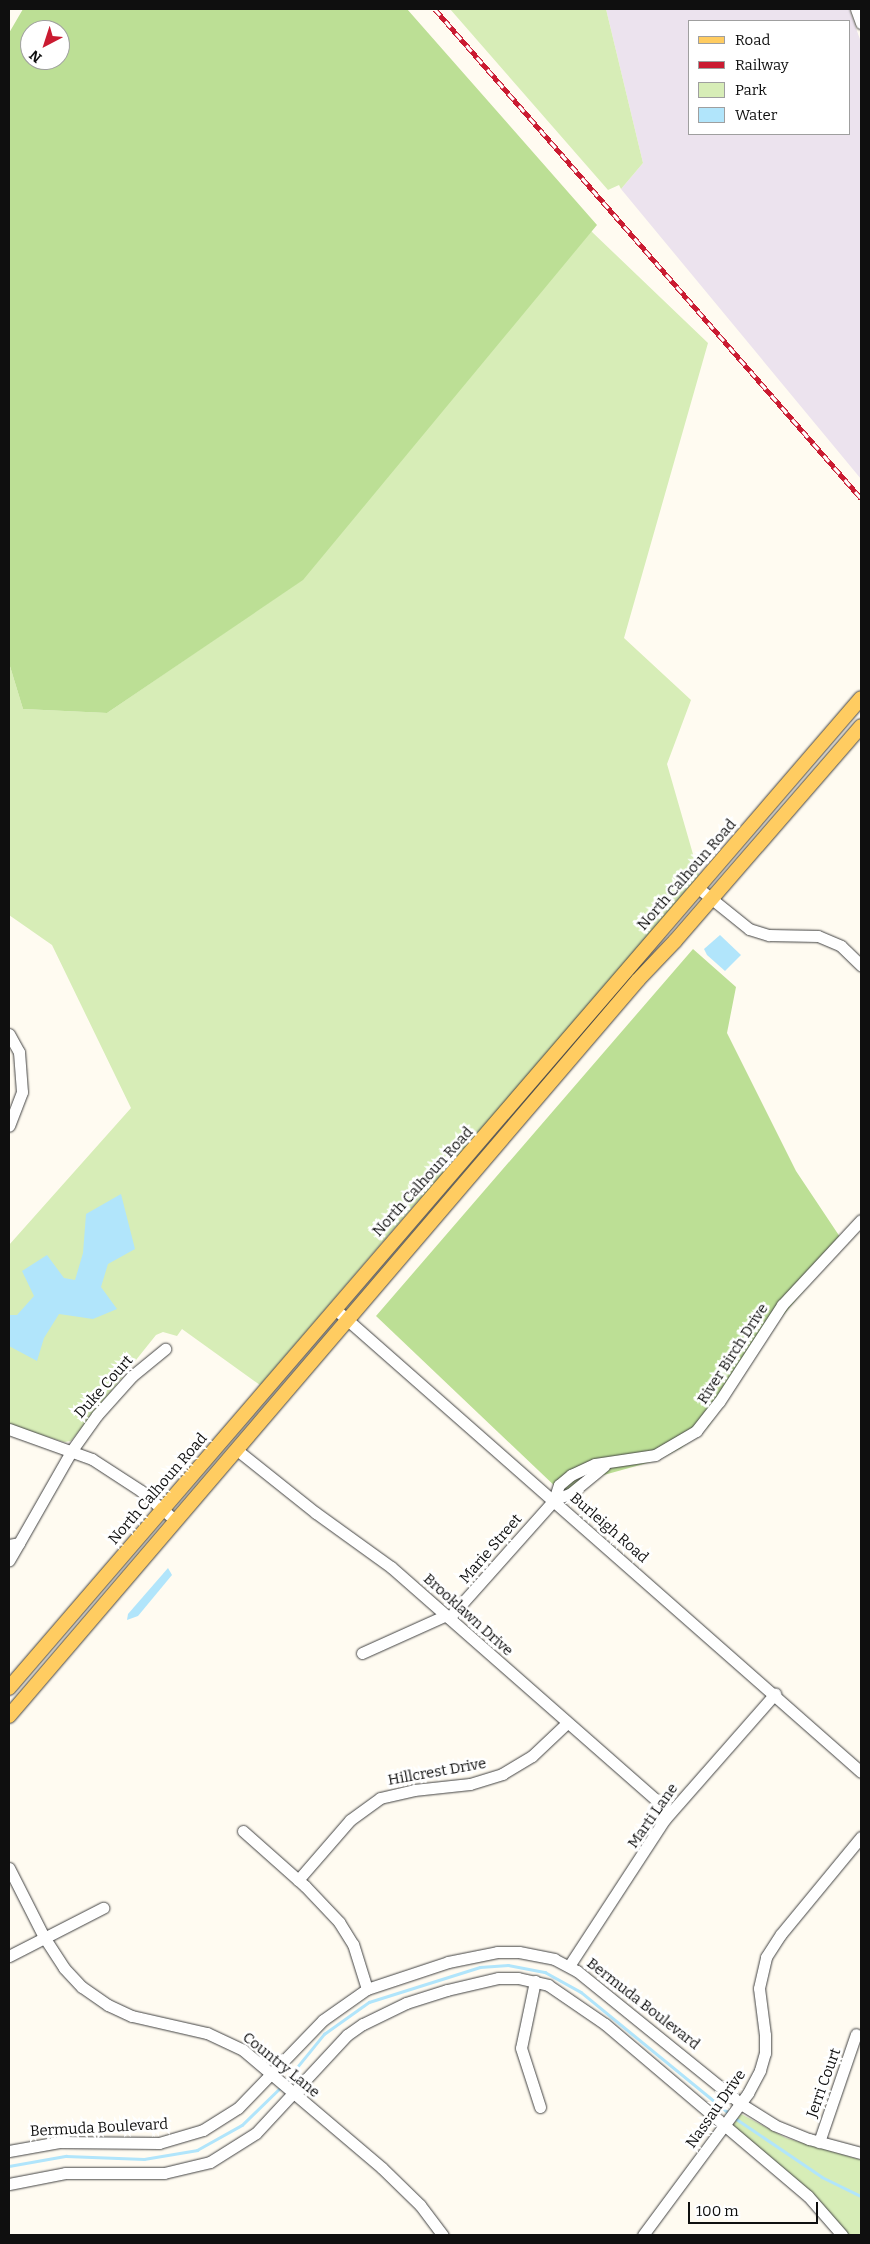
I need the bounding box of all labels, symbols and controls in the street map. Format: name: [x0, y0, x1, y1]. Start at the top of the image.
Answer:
north arrow: [20, 20, 70, 70]
legend: [688, 20, 850, 135]
text: Road: [735, 31, 770, 49]
text: N: [26, 46, 45, 66]
text: Railway: [735, 56, 789, 74]
text: Park: [735, 81, 767, 99]
text: Water: [735, 106, 777, 124]
street label: North Calhoun Road: [634, 816, 740, 934]
street label: North Calhoun Road: [369, 1123, 477, 1241]
street label: River Birch Drive: [694, 1300, 772, 1408]
street label: Duke Court: [71, 1352, 137, 1422]
street label: North Calhoun Road: [105, 1430, 211, 1548]
street label: Burleigh Road: [566, 1489, 652, 1567]
street label: Marie Street: [456, 1511, 526, 1587]
street label: Brooklawn Drive: [419, 1570, 517, 1660]
street label: Hillcrest Drive: [386, 1754, 488, 1790]
street label: Marti Lane: [624, 1780, 682, 1852]
street label: Bermuda Boulevard: [583, 1954, 703, 2054]
street label: Country Lane: [239, 2028, 323, 2102]
street label: Jerri Court: [803, 2046, 845, 2120]
street label: Nassau Drive: [682, 2066, 750, 2152]
street label: Bermuda Boulevard: [29, 2115, 169, 2141]
scale bar: [690, 2192, 820, 2224]
text: 100 m: [696, 2202, 739, 2220]

